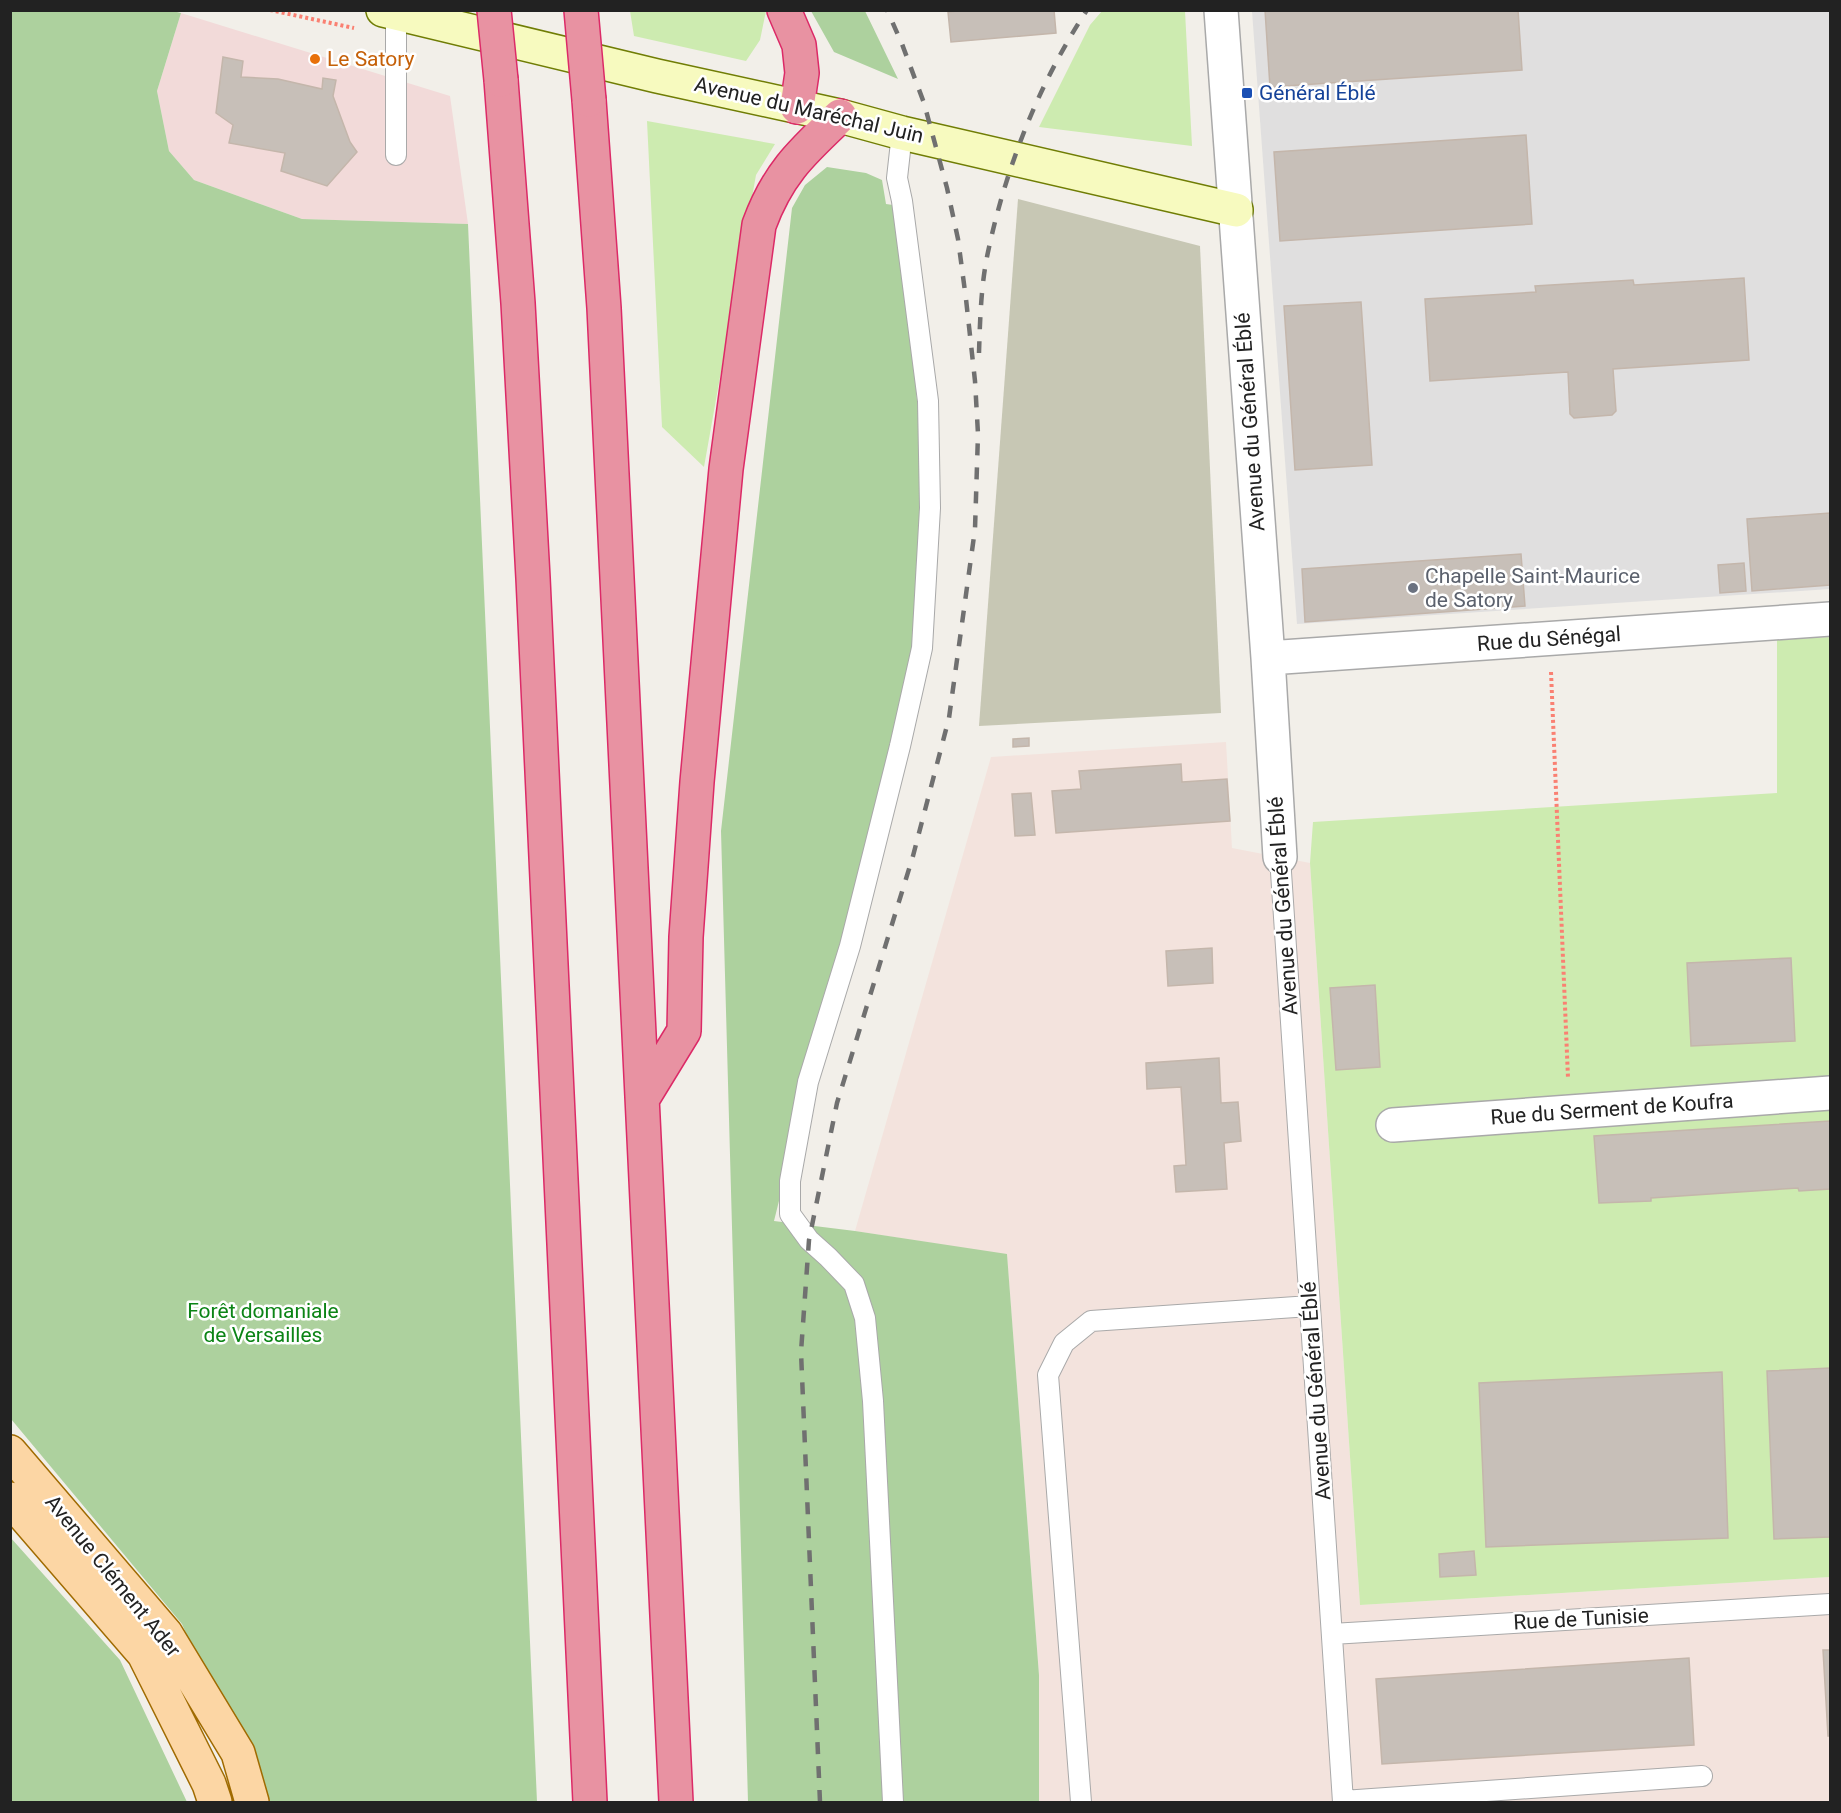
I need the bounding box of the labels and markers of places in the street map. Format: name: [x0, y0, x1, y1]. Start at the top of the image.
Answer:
place label: Le Satory: [327, 47, 414, 71]
marker: Le Satory: [308, 52, 322, 66]
place label: Général Éblé: [1259, 81, 1376, 105]
marker: Général Éblé: [1240, 86, 1254, 100]
place label: Chapelle Saint-Maurice de Satory: [1425, 564, 1640, 612]
marker: Chapelle Saint-Maurice de Satory: [1406, 581, 1420, 595]

